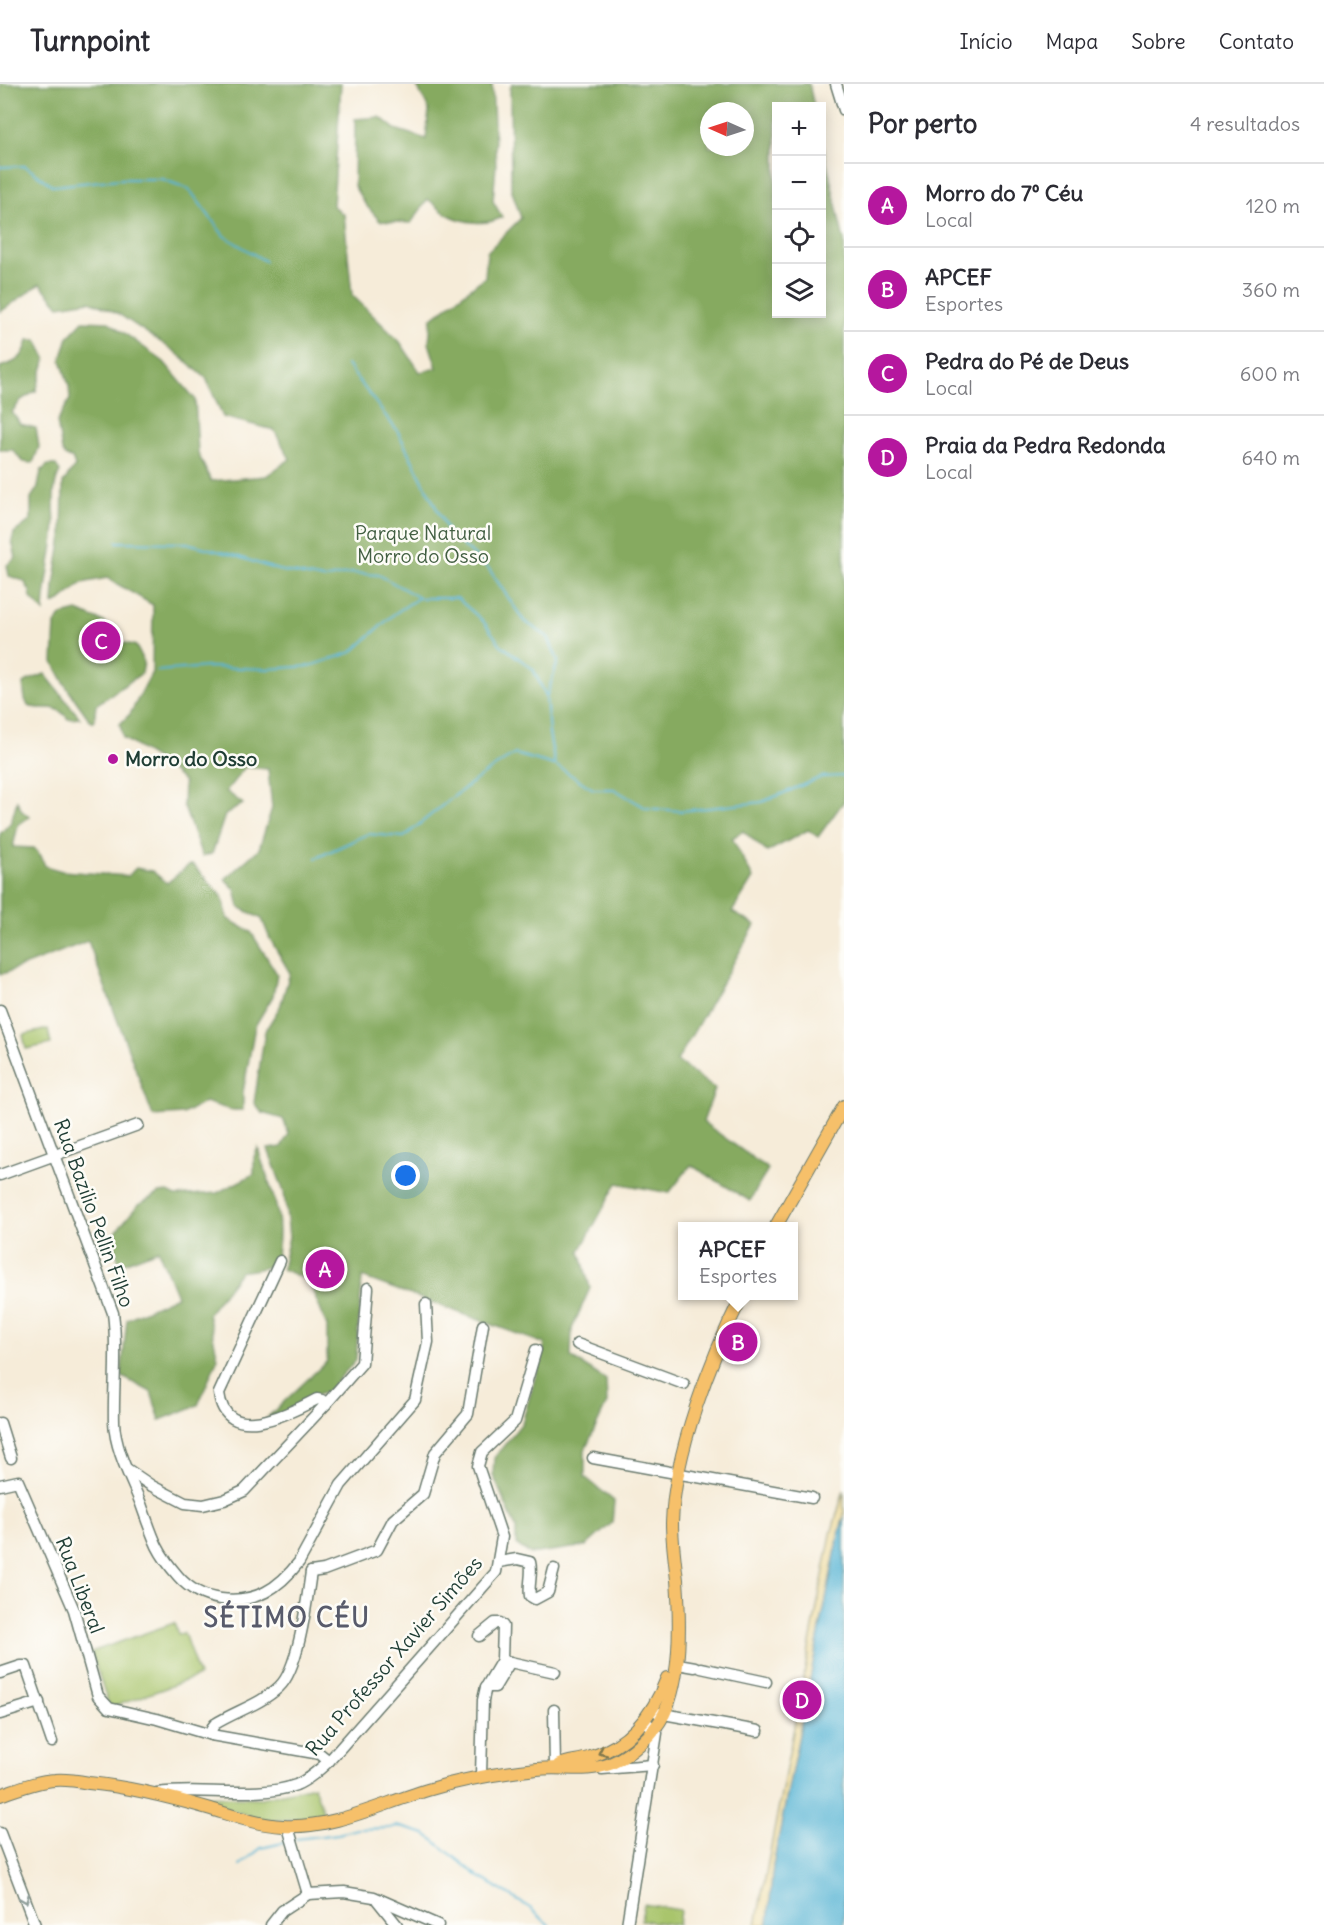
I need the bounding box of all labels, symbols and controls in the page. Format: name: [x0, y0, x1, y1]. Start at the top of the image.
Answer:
text: Turnpoint: [30, 23, 150, 59]
text: Início: [959, 28, 1013, 55]
text: Mapa: [1046, 28, 1098, 55]
text: Sobre: [1131, 28, 1186, 55]
text: Contato: [1219, 28, 1294, 55]
north arrow: [700, 102, 754, 156]
map controls: [772, 102, 826, 318]
button: +: [772, 102, 826, 156]
text: Por perto: [868, 107, 977, 140]
text: 4 resultados: [1190, 111, 1300, 136]
button: −: [772, 156, 826, 210]
text: Morro do 7º Céu: [925, 179, 1083, 207]
text: A: [881, 193, 894, 218]
text: 120 m: [1246, 193, 1300, 218]
text: Local: [925, 207, 973, 232]
button: locate: [772, 210, 826, 264]
text: APCEF: [925, 263, 992, 291]
button: layers: [772, 264, 826, 318]
text: B: [881, 277, 894, 302]
text: 360 m: [1242, 277, 1300, 302]
text: Esportes: [925, 291, 1003, 316]
text: Pedra do Pé de Deus: [925, 347, 1129, 375]
text: C: [881, 361, 894, 386]
text: 600 m: [1240, 361, 1300, 386]
text: Local: [925, 375, 973, 400]
text: Praia da Pedra Redonda: [925, 431, 1166, 459]
text: D: [880, 445, 895, 470]
text: 640 m: [1241, 445, 1300, 470]
text: Local: [925, 459, 973, 484]
park label: Parque Natural Morro do Osso: [355, 520, 491, 568]
pin: C: [82, 618, 120, 664]
place label: Morro do Osso: [125, 746, 257, 771]
marker: Morro do Osso: [106, 752, 120, 766]
street label: Rua Bazilio Pellin Filho: [49, 1115, 140, 1311]
your location: [391, 1161, 420, 1190]
popup: [678, 1222, 798, 1300]
text: APCEF: [699, 1235, 766, 1263]
pin: A: [306, 1246, 344, 1292]
text: Esportes: [699, 1263, 777, 1288]
pin: B: [718, 1320, 758, 1364]
street label: Rua Liberal: [51, 1533, 110, 1637]
street label: Rua Professor Xavier Simões: [300, 1551, 487, 1761]
district label: SÉTIMO CÉU: [203, 1600, 371, 1634]
pin: D: [782, 1678, 822, 1722]
one-way arrow: [597, 1745, 608, 1757]
one-way arrow: [17, 1893, 30, 1904]

